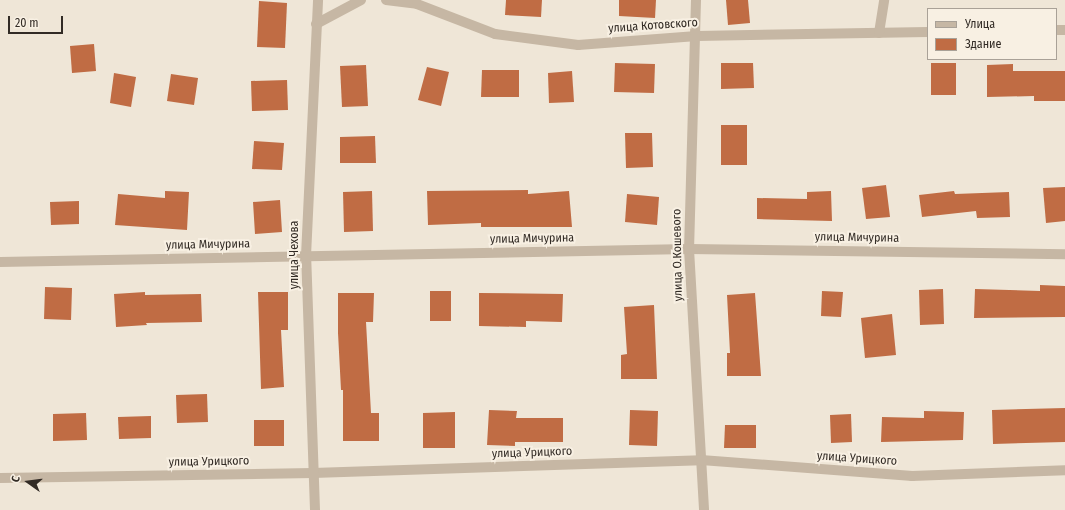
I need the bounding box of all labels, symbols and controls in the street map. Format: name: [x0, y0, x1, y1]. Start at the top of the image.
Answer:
scale bar: [10, 8, 65, 34]
legend: [927, 8, 1057, 60]
text: 20 m: [15, 16, 39, 30]
street label: улица Котовского: [608, 16, 698, 36]
text: Улица: [965, 17, 995, 31]
text: Здание: [965, 37, 1001, 51]
street label: улица О.Кошевого: [670, 209, 686, 301]
street label: улица Чехова: [288, 221, 302, 289]
street label: улица Мичурина: [815, 230, 899, 246]
street label: улица Мичурина: [490, 231, 574, 247]
street label: улица Мичурина: [166, 237, 250, 253]
street label: улица Урицкого: [492, 444, 572, 462]
street label: улица Урицкого: [816, 449, 898, 469]
street label: улица Урицкого: [169, 454, 249, 470]
north arrow: [8, 462, 48, 502]
text: С: [9, 475, 23, 483]

